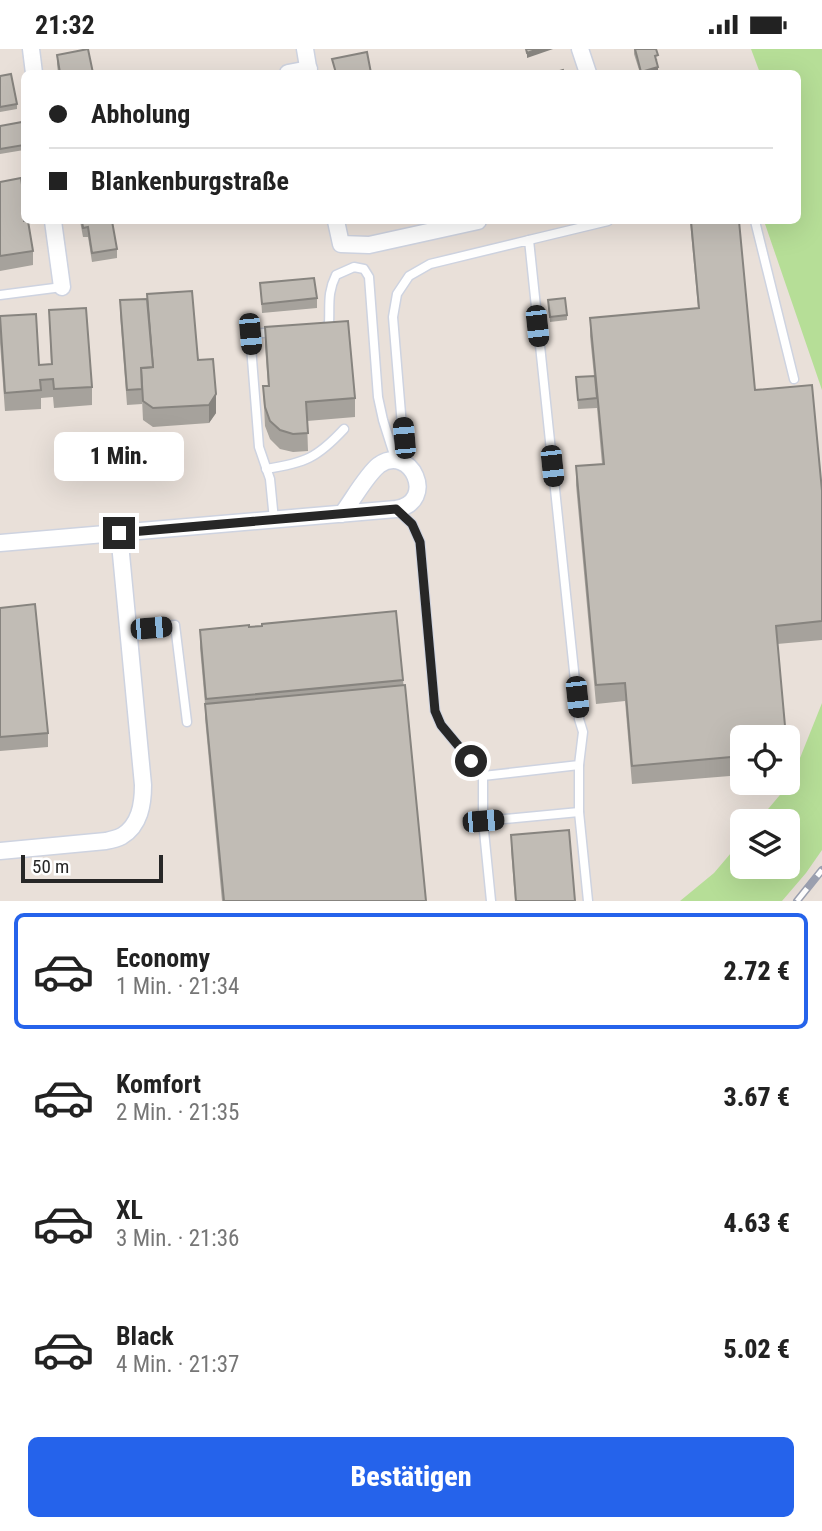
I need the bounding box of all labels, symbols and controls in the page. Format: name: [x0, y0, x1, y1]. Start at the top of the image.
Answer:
text: 21:32: [35, 10, 95, 40]
text: Abholung: [91, 99, 190, 129]
text: Blankenburgstraße: [91, 166, 289, 196]
car: [525, 304, 550, 348]
car: [238, 312, 263, 356]
car: [392, 416, 417, 460]
callout: 1 Min.: [54, 431, 184, 481]
text: 1 Min.: [90, 443, 148, 470]
car: [540, 444, 565, 488]
route end: [103, 517, 135, 549]
car: [130, 616, 173, 640]
car: [565, 675, 590, 719]
map controls: [730, 725, 800, 879]
button: locate: [730, 725, 800, 795]
route start: [455, 745, 487, 777]
car: [462, 809, 505, 833]
button: layers: [730, 809, 800, 879]
scale bar: [21, 852, 163, 884]
text: 50 m: [32, 855, 69, 878]
icon: car: [32, 940, 95, 1003]
text: Economy: [116, 943, 210, 973]
text: 2.72 €: [723, 956, 790, 986]
text: 1 Min. · 21:34: [116, 973, 239, 1000]
icon: car: [32, 1066, 95, 1129]
text: Komfort: [116, 1069, 201, 1099]
text: 3.67 €: [723, 1082, 790, 1112]
text: 2 Min. · 21:35: [116, 1099, 239, 1126]
icon: car: [32, 1192, 95, 1255]
text: XL: [116, 1195, 143, 1225]
text: 4.63 €: [723, 1208, 790, 1238]
text: 3 Min. · 21:36: [116, 1225, 239, 1252]
icon: car: [32, 1318, 95, 1381]
text: Black: [116, 1321, 174, 1351]
text: 5.02 €: [723, 1334, 790, 1364]
text: 4 Min. · 21:37: [116, 1351, 239, 1378]
button: Bestätigen: [28, 1437, 794, 1517]

